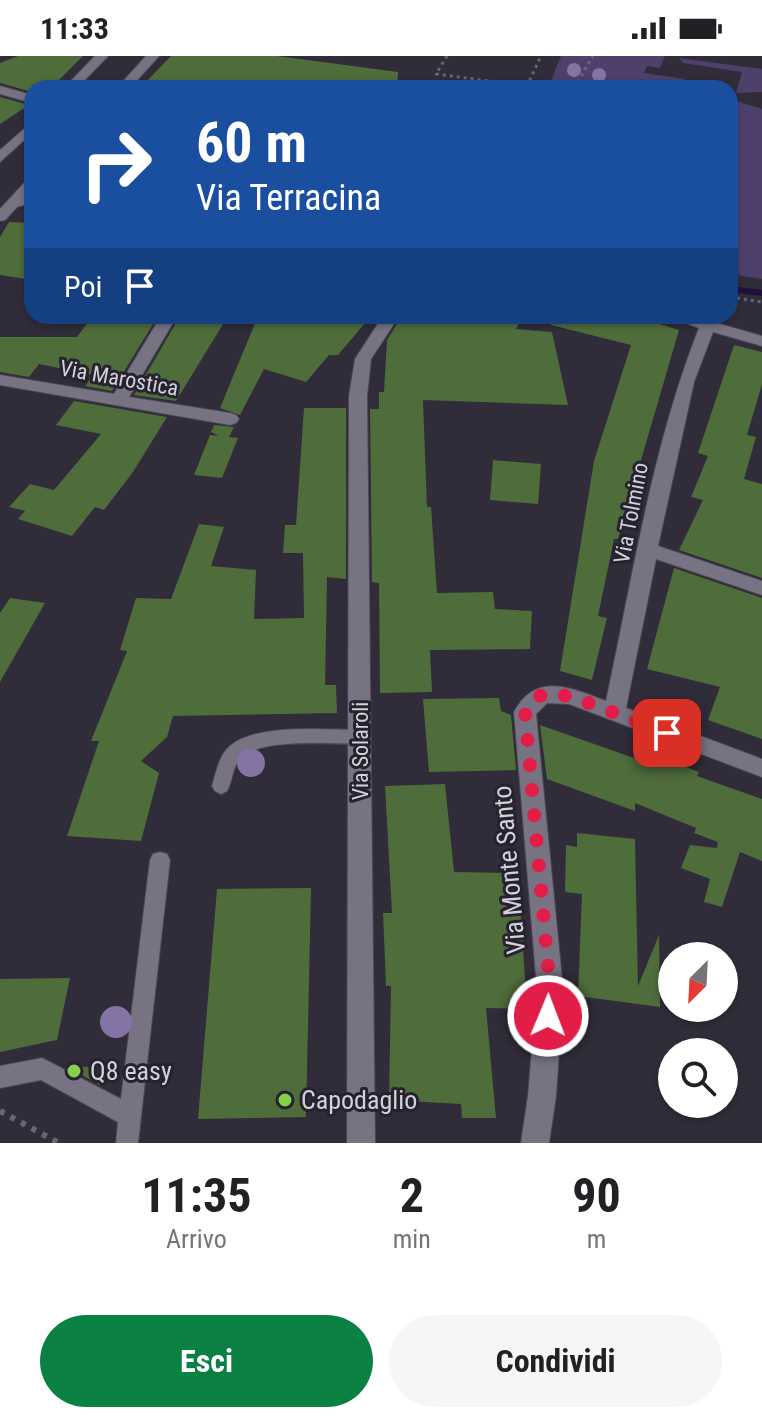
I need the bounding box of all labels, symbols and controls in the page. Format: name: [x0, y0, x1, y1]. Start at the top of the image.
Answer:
text: 11:33: [40, 11, 109, 46]
text: 60 m: [196, 110, 307, 176]
icon: right: [64, 112, 168, 216]
text: Via Terracina: [196, 177, 381, 219]
icon: arrive: [118, 264, 162, 308]
text: Poi: [64, 269, 102, 304]
street label: Via Marostica: [58, 355, 180, 401]
street label: Via Tolmino: [609, 460, 653, 566]
pin: [633, 699, 701, 767]
street label: Via Solaroli: [348, 702, 373, 800]
icon: arrive: [645, 711, 689, 755]
street label: Via Monte Santo: [487, 784, 531, 956]
north arrow: [658, 942, 738, 1022]
map controls: [658, 942, 738, 1118]
position arrow: [506, 974, 590, 1058]
button: search: [658, 1038, 738, 1118]
place label: Q8 easy: [90, 1056, 172, 1086]
marker: Q8 easy: [65, 1062, 83, 1080]
place label: Capodaglio: [301, 1085, 417, 1115]
marker: Capodaglio: [276, 1091, 294, 1109]
text: 11:35: [141, 1167, 251, 1224]
text: 2: [400, 1167, 424, 1224]
text: 90: [572, 1167, 621, 1224]
text: Arrivo: [166, 1224, 227, 1254]
text: min: [393, 1224, 431, 1254]
text: m: [587, 1224, 606, 1254]
button: Esci: [40, 1315, 373, 1407]
button: Condividi: [389, 1315, 722, 1407]

